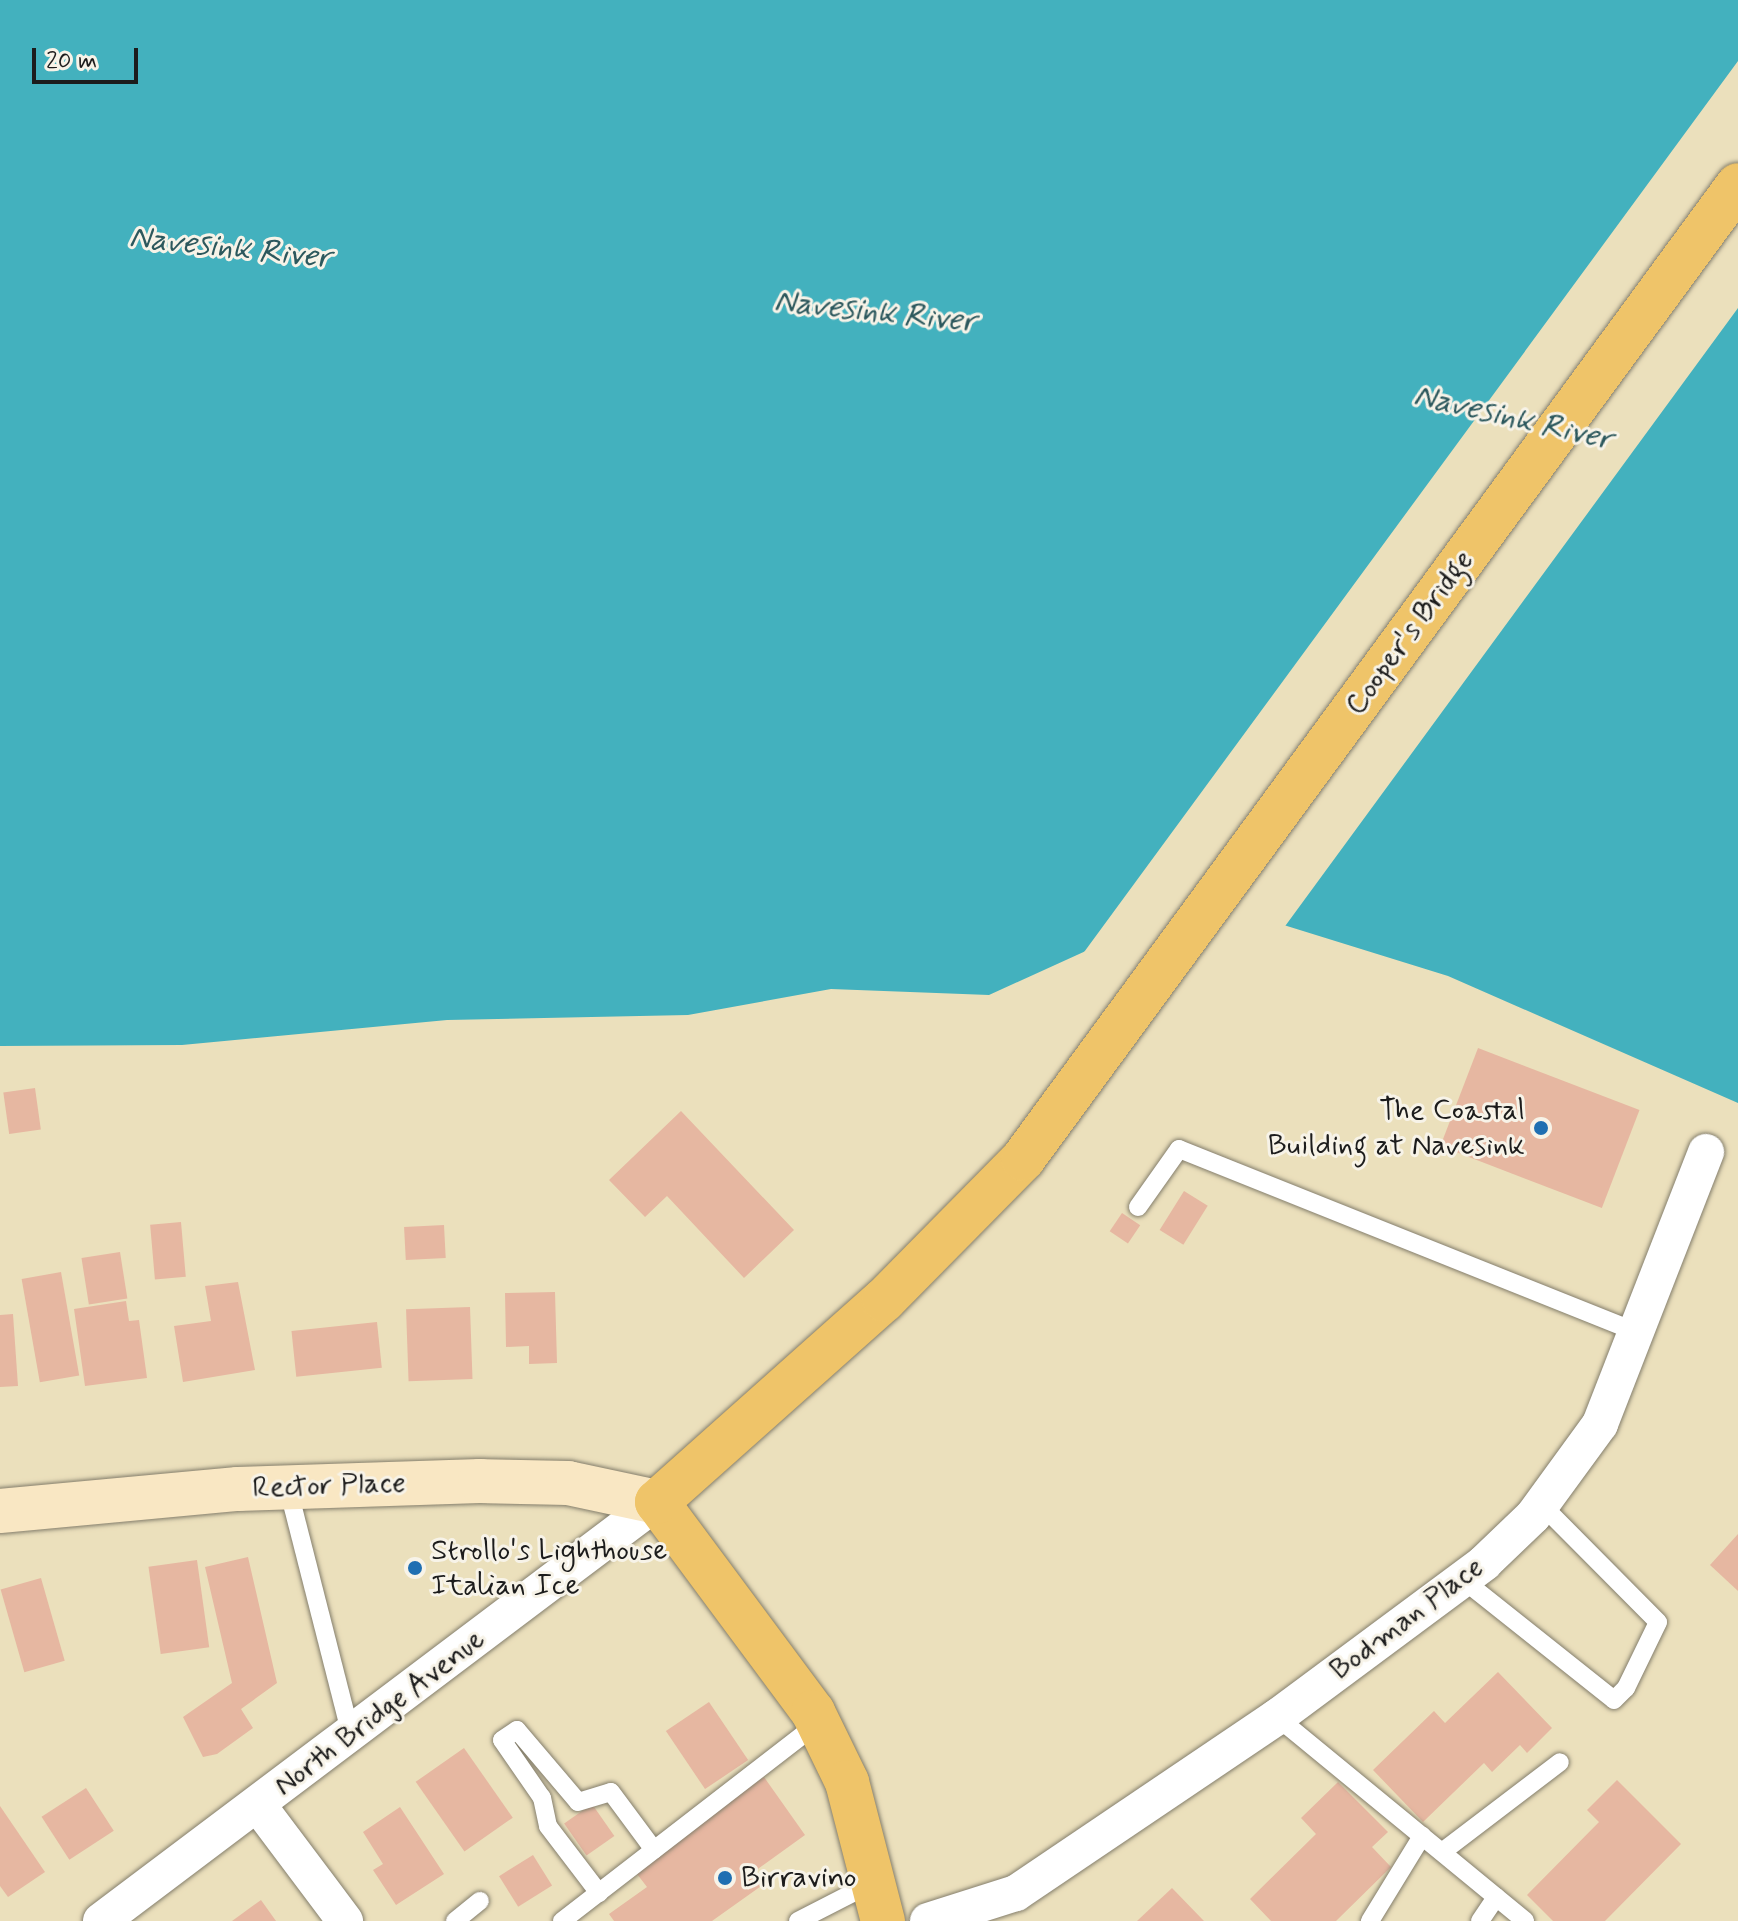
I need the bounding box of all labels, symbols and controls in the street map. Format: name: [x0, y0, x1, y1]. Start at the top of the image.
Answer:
scale bar: [36, 32, 142, 82]
text: 20 m: [46, 46, 97, 77]
water label: Navesink River: [128, 218, 332, 278]
water label: Navesink River: [773, 282, 977, 342]
water label: Navesink River: [1411, 377, 1615, 459]
street label: Cooper's Bridge: [1338, 544, 1482, 722]
place label: The Coastal Building at Navesink: [1263, 1093, 1525, 1164]
marker: The Coastal Building at Navesink: [1532, 1119, 1550, 1137]
street label: Rector Place: [251, 1465, 407, 1507]
place label: Strollo's Lighthouse Italian Ice: [431, 1533, 667, 1604]
street label: Bodman Place: [1323, 1550, 1491, 1688]
marker: Strollo's Lighthouse Italian Ice: [406, 1559, 424, 1577]
street label: North Bridge Avenue: [265, 1620, 495, 1806]
place label: Birravino: [741, 1860, 857, 1896]
marker: Birravino: [716, 1869, 734, 1887]

